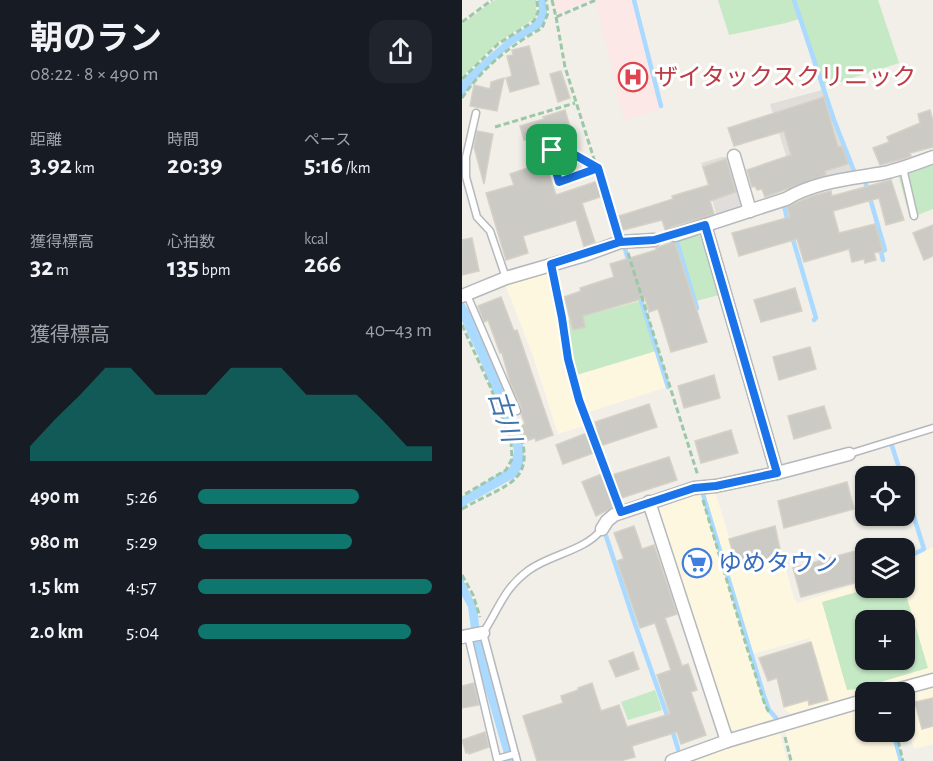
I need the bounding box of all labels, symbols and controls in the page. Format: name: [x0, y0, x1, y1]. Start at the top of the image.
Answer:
button: share: [369, 20, 432, 83]
text: 朝のラン: [30, 23, 162, 56]
hospital icon: ザイタックスクリニック: [617, 61, 649, 93]
text: 08:22 · 8 × 490 m: [30, 64, 159, 84]
place label: ザイタックスクリニック: [654, 65, 916, 90]
pin: [526, 124, 577, 175]
text: 距離: [30, 132, 62, 148]
text: 時間: [167, 132, 199, 148]
text: ペース: [304, 132, 351, 148]
icon: arrive: [535, 133, 568, 166]
text: 3.92: [30, 152, 72, 178]
text: 20:39: [167, 152, 223, 178]
text: 5:16: [304, 152, 343, 178]
text: km: [72, 160, 95, 176]
text: /km: [343, 160, 370, 176]
text: kcal: [304, 231, 328, 247]
text: 獲得標高: [30, 234, 94, 250]
text: 心拍数: [167, 234, 215, 250]
text: 266: [304, 251, 341, 277]
text: 32: [30, 254, 53, 280]
text: 135: [167, 254, 199, 280]
text: m: [53, 262, 69, 278]
text: bpm: [199, 262, 230, 278]
text: 40–43 m: [365, 320, 432, 340]
text: 獲得標高: [30, 325, 110, 345]
water label: 古川: [484, 387, 526, 448]
map controls: [855, 466, 915, 742]
button: locate: [855, 466, 915, 526]
text: 490 m: [30, 487, 79, 507]
text: 5:26: [126, 487, 157, 507]
text: 980 m: [30, 532, 79, 552]
text: 5:29: [126, 532, 157, 552]
button: layers: [855, 538, 915, 598]
supermarket icon: ゆめタウン: [681, 547, 713, 579]
place label: ゆめタウン: [718, 551, 838, 576]
text: 1.5 km: [30, 577, 79, 597]
text: 4:57: [126, 577, 157, 597]
button: +: [855, 610, 915, 670]
text: 2.0 km: [30, 622, 83, 642]
text: 5:04: [126, 622, 159, 642]
button: −: [855, 682, 915, 742]

